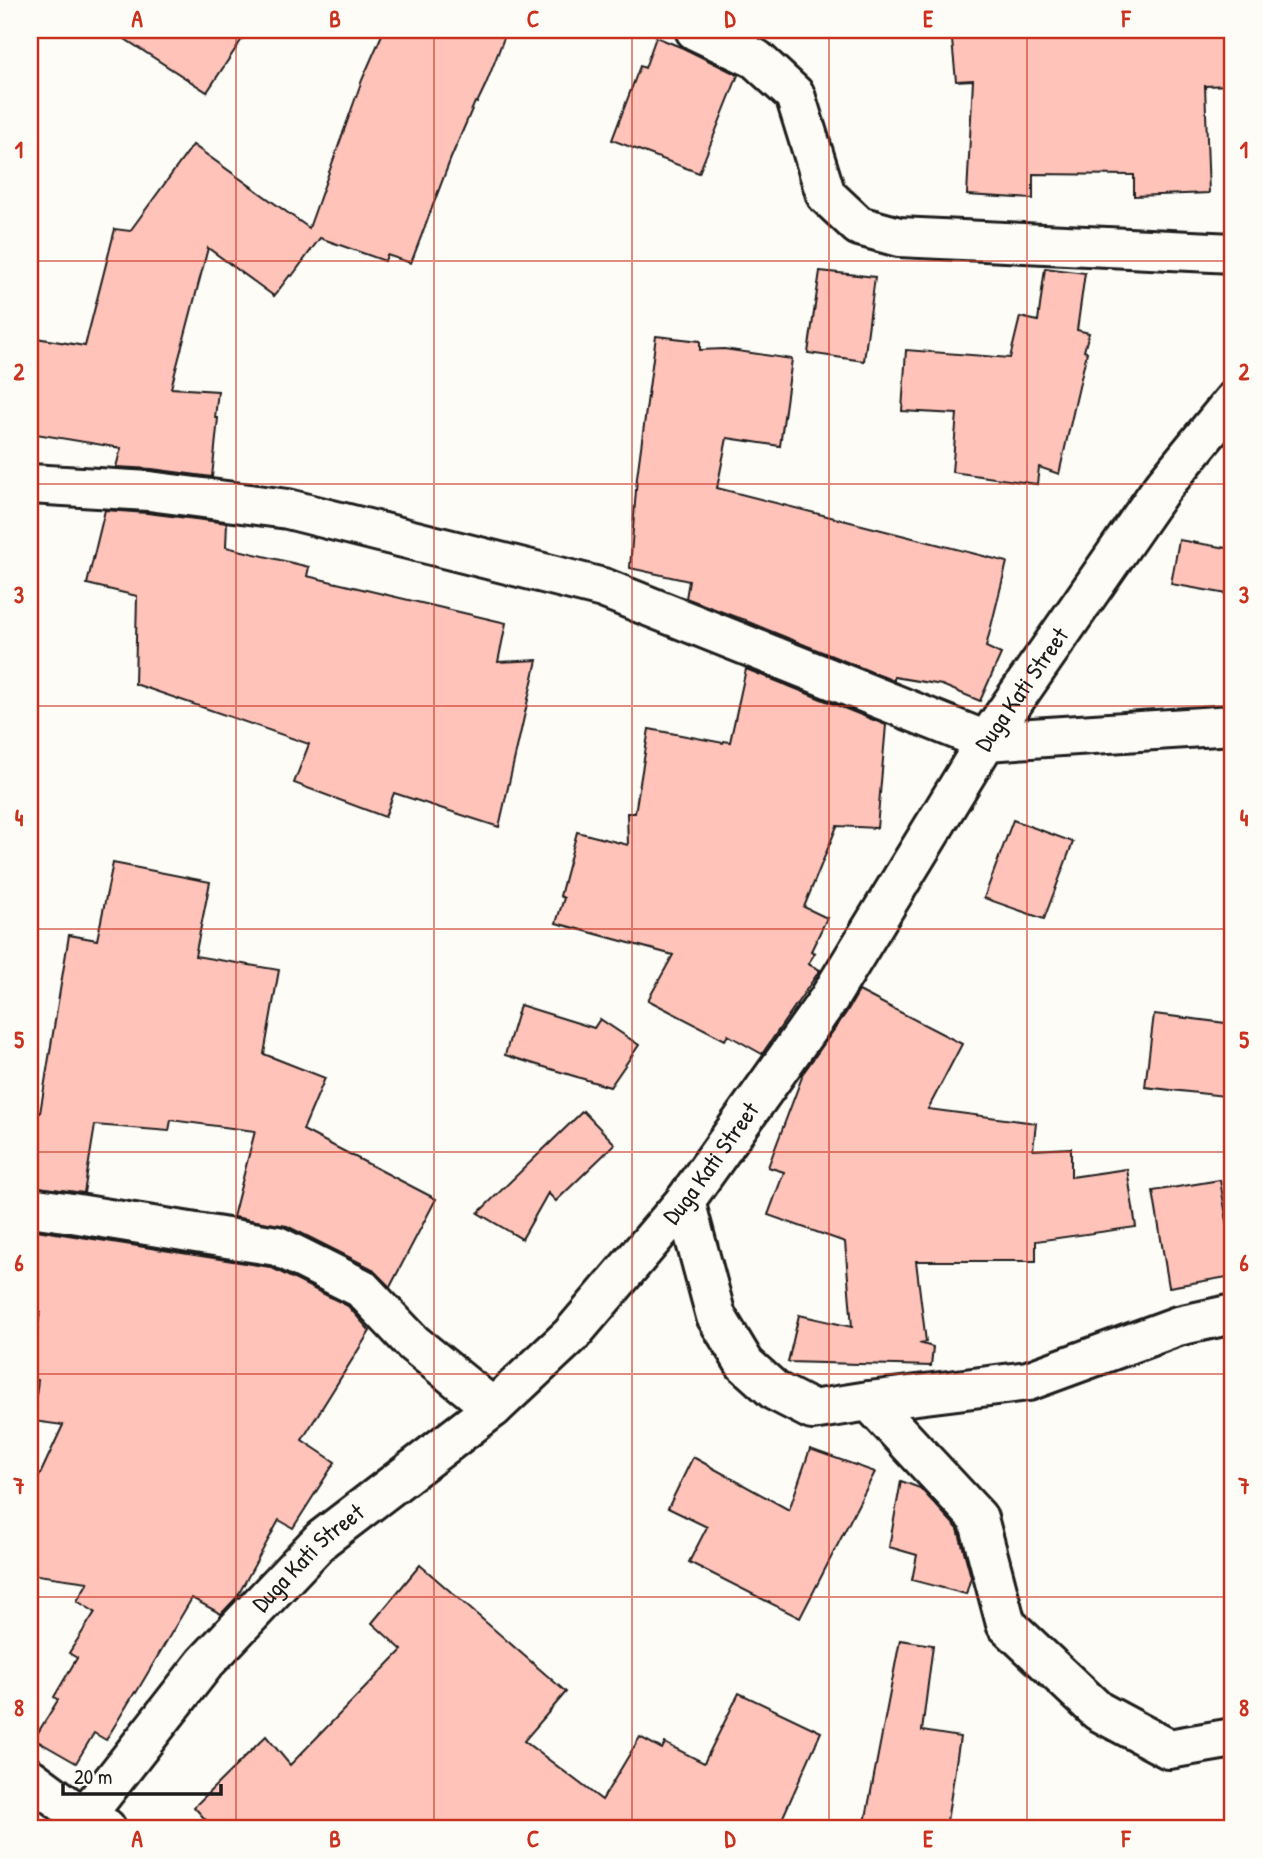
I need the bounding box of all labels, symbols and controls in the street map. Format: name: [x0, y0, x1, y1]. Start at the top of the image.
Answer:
text: A: [131, 3, 143, 34]
text: B: [329, 3, 341, 34]
text: C: [527, 3, 539, 34]
text: D: [725, 3, 737, 34]
text: E: [923, 3, 934, 34]
text: F: [1121, 3, 1132, 34]
text: 1: [15, 134, 23, 165]
text: 1: [1240, 134, 1248, 165]
text: 2: [14, 356, 25, 387]
text: 2: [1239, 356, 1250, 387]
text: 3: [14, 579, 24, 610]
text: 3: [1239, 579, 1249, 610]
street label: Duga Kati Street: [967, 620, 1076, 757]
text: 4: [15, 802, 24, 833]
text: 4: [1240, 802, 1249, 833]
text: 5: [14, 1024, 24, 1055]
text: 5: [1239, 1024, 1249, 1055]
street label: Duga Kati Street: [655, 1095, 766, 1231]
text: 6: [14, 1247, 24, 1278]
text: 6: [1239, 1247, 1249, 1278]
text: 7: [12, 1470, 25, 1501]
text: 7: [1237, 1470, 1250, 1501]
street label: Duga Kati Street: [245, 1495, 371, 1618]
text: 8: [14, 1692, 24, 1723]
text: 8: [1239, 1692, 1249, 1723]
scale bar: [63, 1753, 220, 1797]
text: 20 m: [74, 1762, 112, 1791]
text: A: [131, 1823, 143, 1854]
text: B: [329, 1823, 341, 1854]
text: C: [527, 1823, 539, 1854]
text: D: [725, 1823, 737, 1854]
text: E: [923, 1823, 934, 1854]
text: F: [1121, 1823, 1132, 1854]

